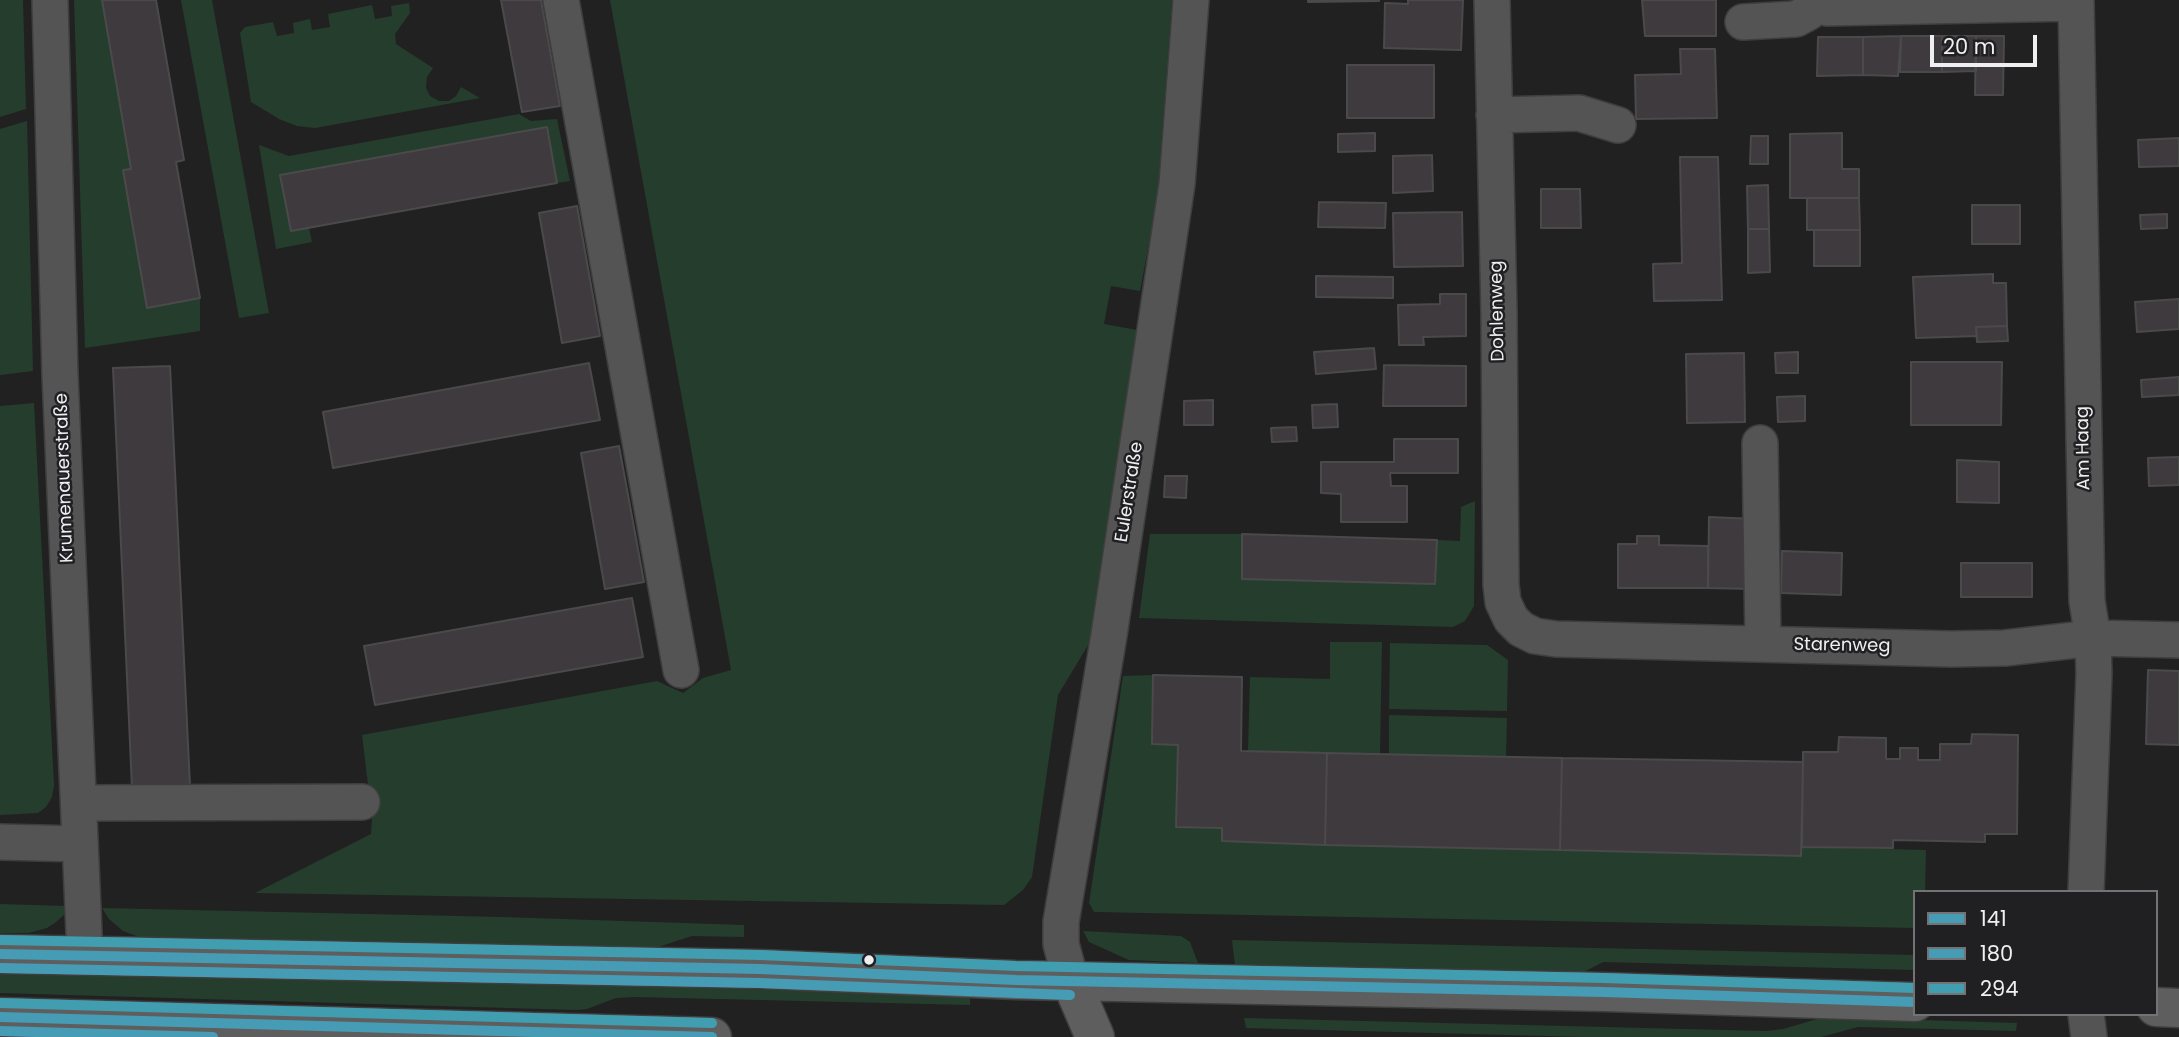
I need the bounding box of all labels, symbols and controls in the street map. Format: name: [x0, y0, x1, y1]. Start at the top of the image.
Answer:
scale bar: [1934, 21, 2041, 65]
text: 20 m: [1943, 32, 1996, 61]
street label: Dohlenweg: [1486, 260, 1510, 362]
street label: Krumenauerstraße: [51, 393, 79, 563]
street label: Am Haag: [2072, 406, 2096, 490]
street label: Eulerstraße: [1111, 440, 1149, 544]
street label: Starenweg: [1793, 634, 1891, 658]
legend: [1913, 890, 2158, 1016]
text: 141: [1980, 904, 2007, 933]
text: 180: [1980, 939, 2013, 968]
unlabelled marker: [862, 953, 876, 967]
text: 294: [1980, 974, 2019, 1003]

